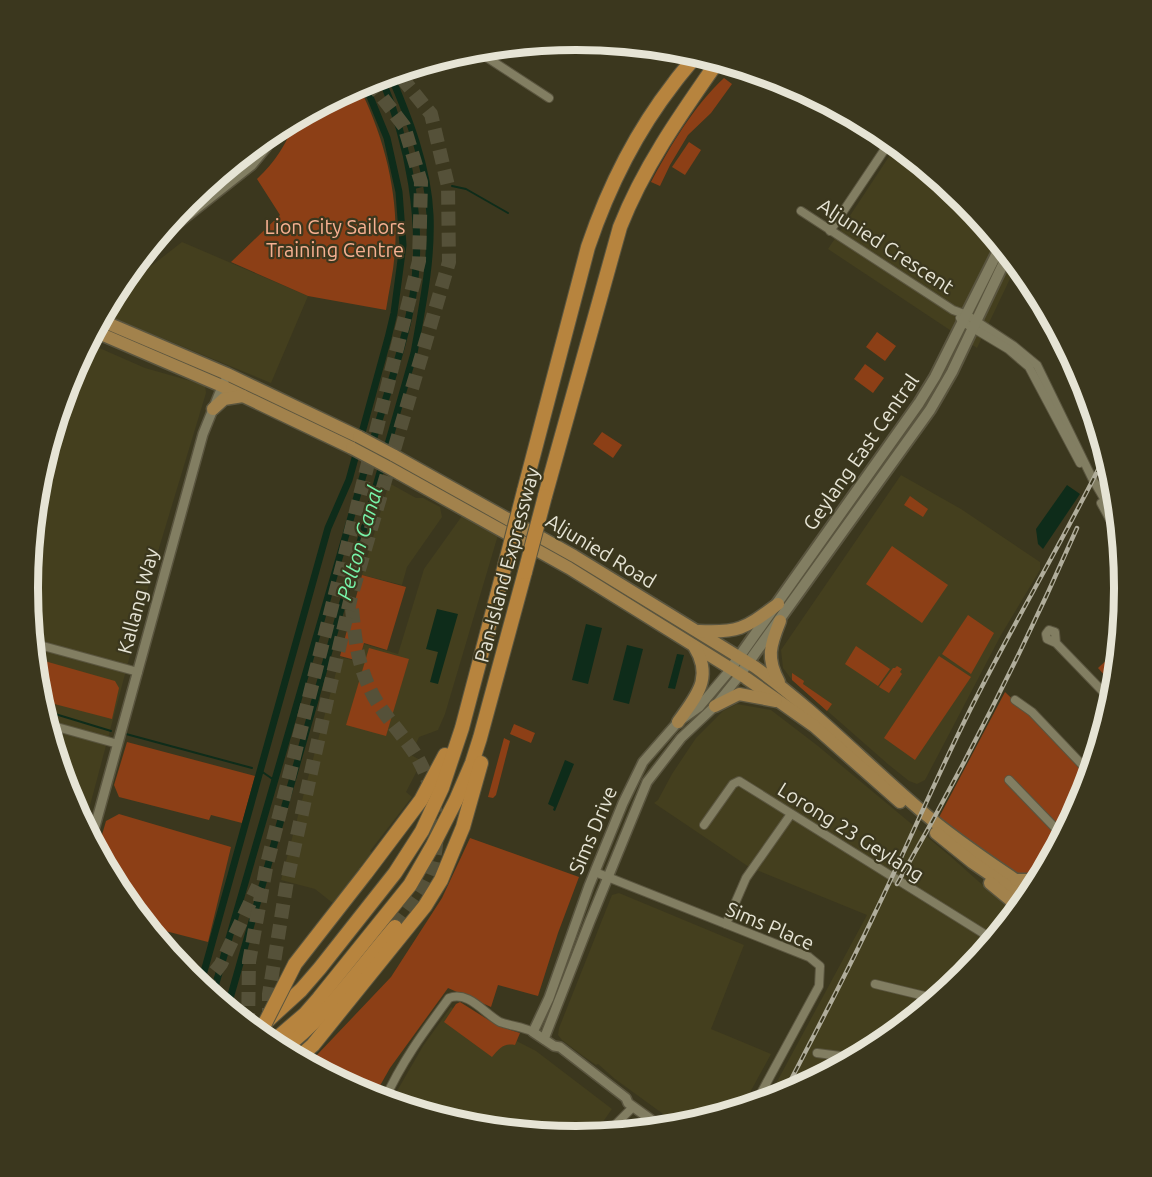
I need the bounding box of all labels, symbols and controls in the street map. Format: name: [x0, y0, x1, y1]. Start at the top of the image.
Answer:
street label: Aljunied Crescent: [814, 193, 959, 298]
park label: Lion City Sailors Training Centre: [265, 215, 405, 261]
street label: Geylang East Central: [798, 369, 923, 534]
street label: Pan-Island Expressway: [469, 465, 544, 665]
water label: Pelton Canal: [331, 483, 387, 603]
street label: Aljunied Road: [542, 509, 660, 592]
street label: Kallang Way: [112, 545, 163, 656]
street label: Lorong 23 Geylang: [774, 777, 929, 886]
street label: Sims Drive: [564, 782, 621, 877]
street label: Sims Place: [723, 897, 818, 954]

